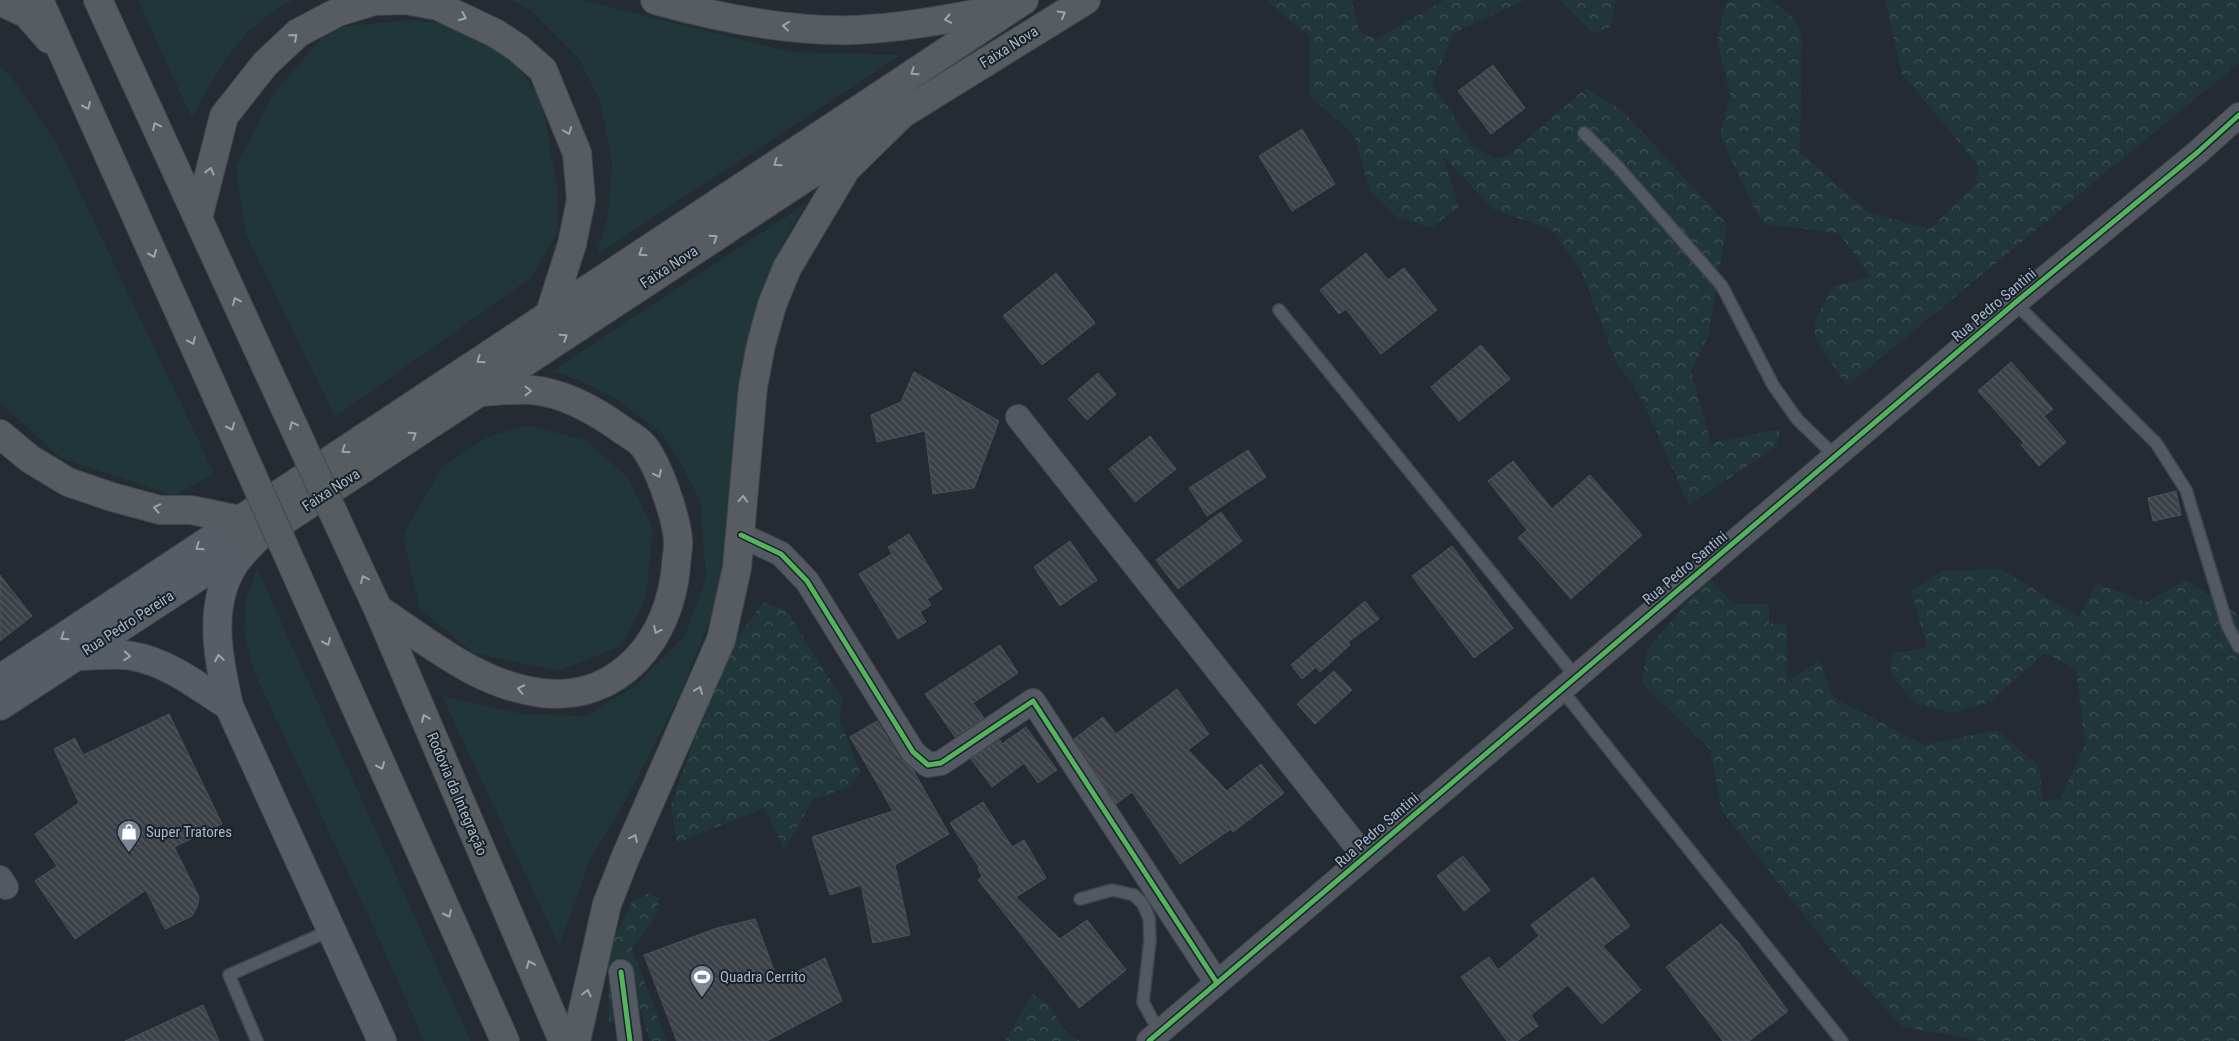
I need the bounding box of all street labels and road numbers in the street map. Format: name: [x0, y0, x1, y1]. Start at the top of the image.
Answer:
street label: Faixa Nova: [977, 22, 1041, 72]
street label: Faixa Nova: [637, 242, 701, 292]
street label: Rua Pedro Santini: [1948, 264, 2040, 346]
street label: Faixa Nova: [299, 465, 363, 515]
street label: Rua Pedro Santini: [1639, 527, 1731, 609]
street label: Rua Pedro Pereira: [79, 587, 177, 659]
street label: Rodovia da Integração: [423, 730, 491, 858]
street label: Rua Pedro Santini: [1332, 789, 1422, 871]

